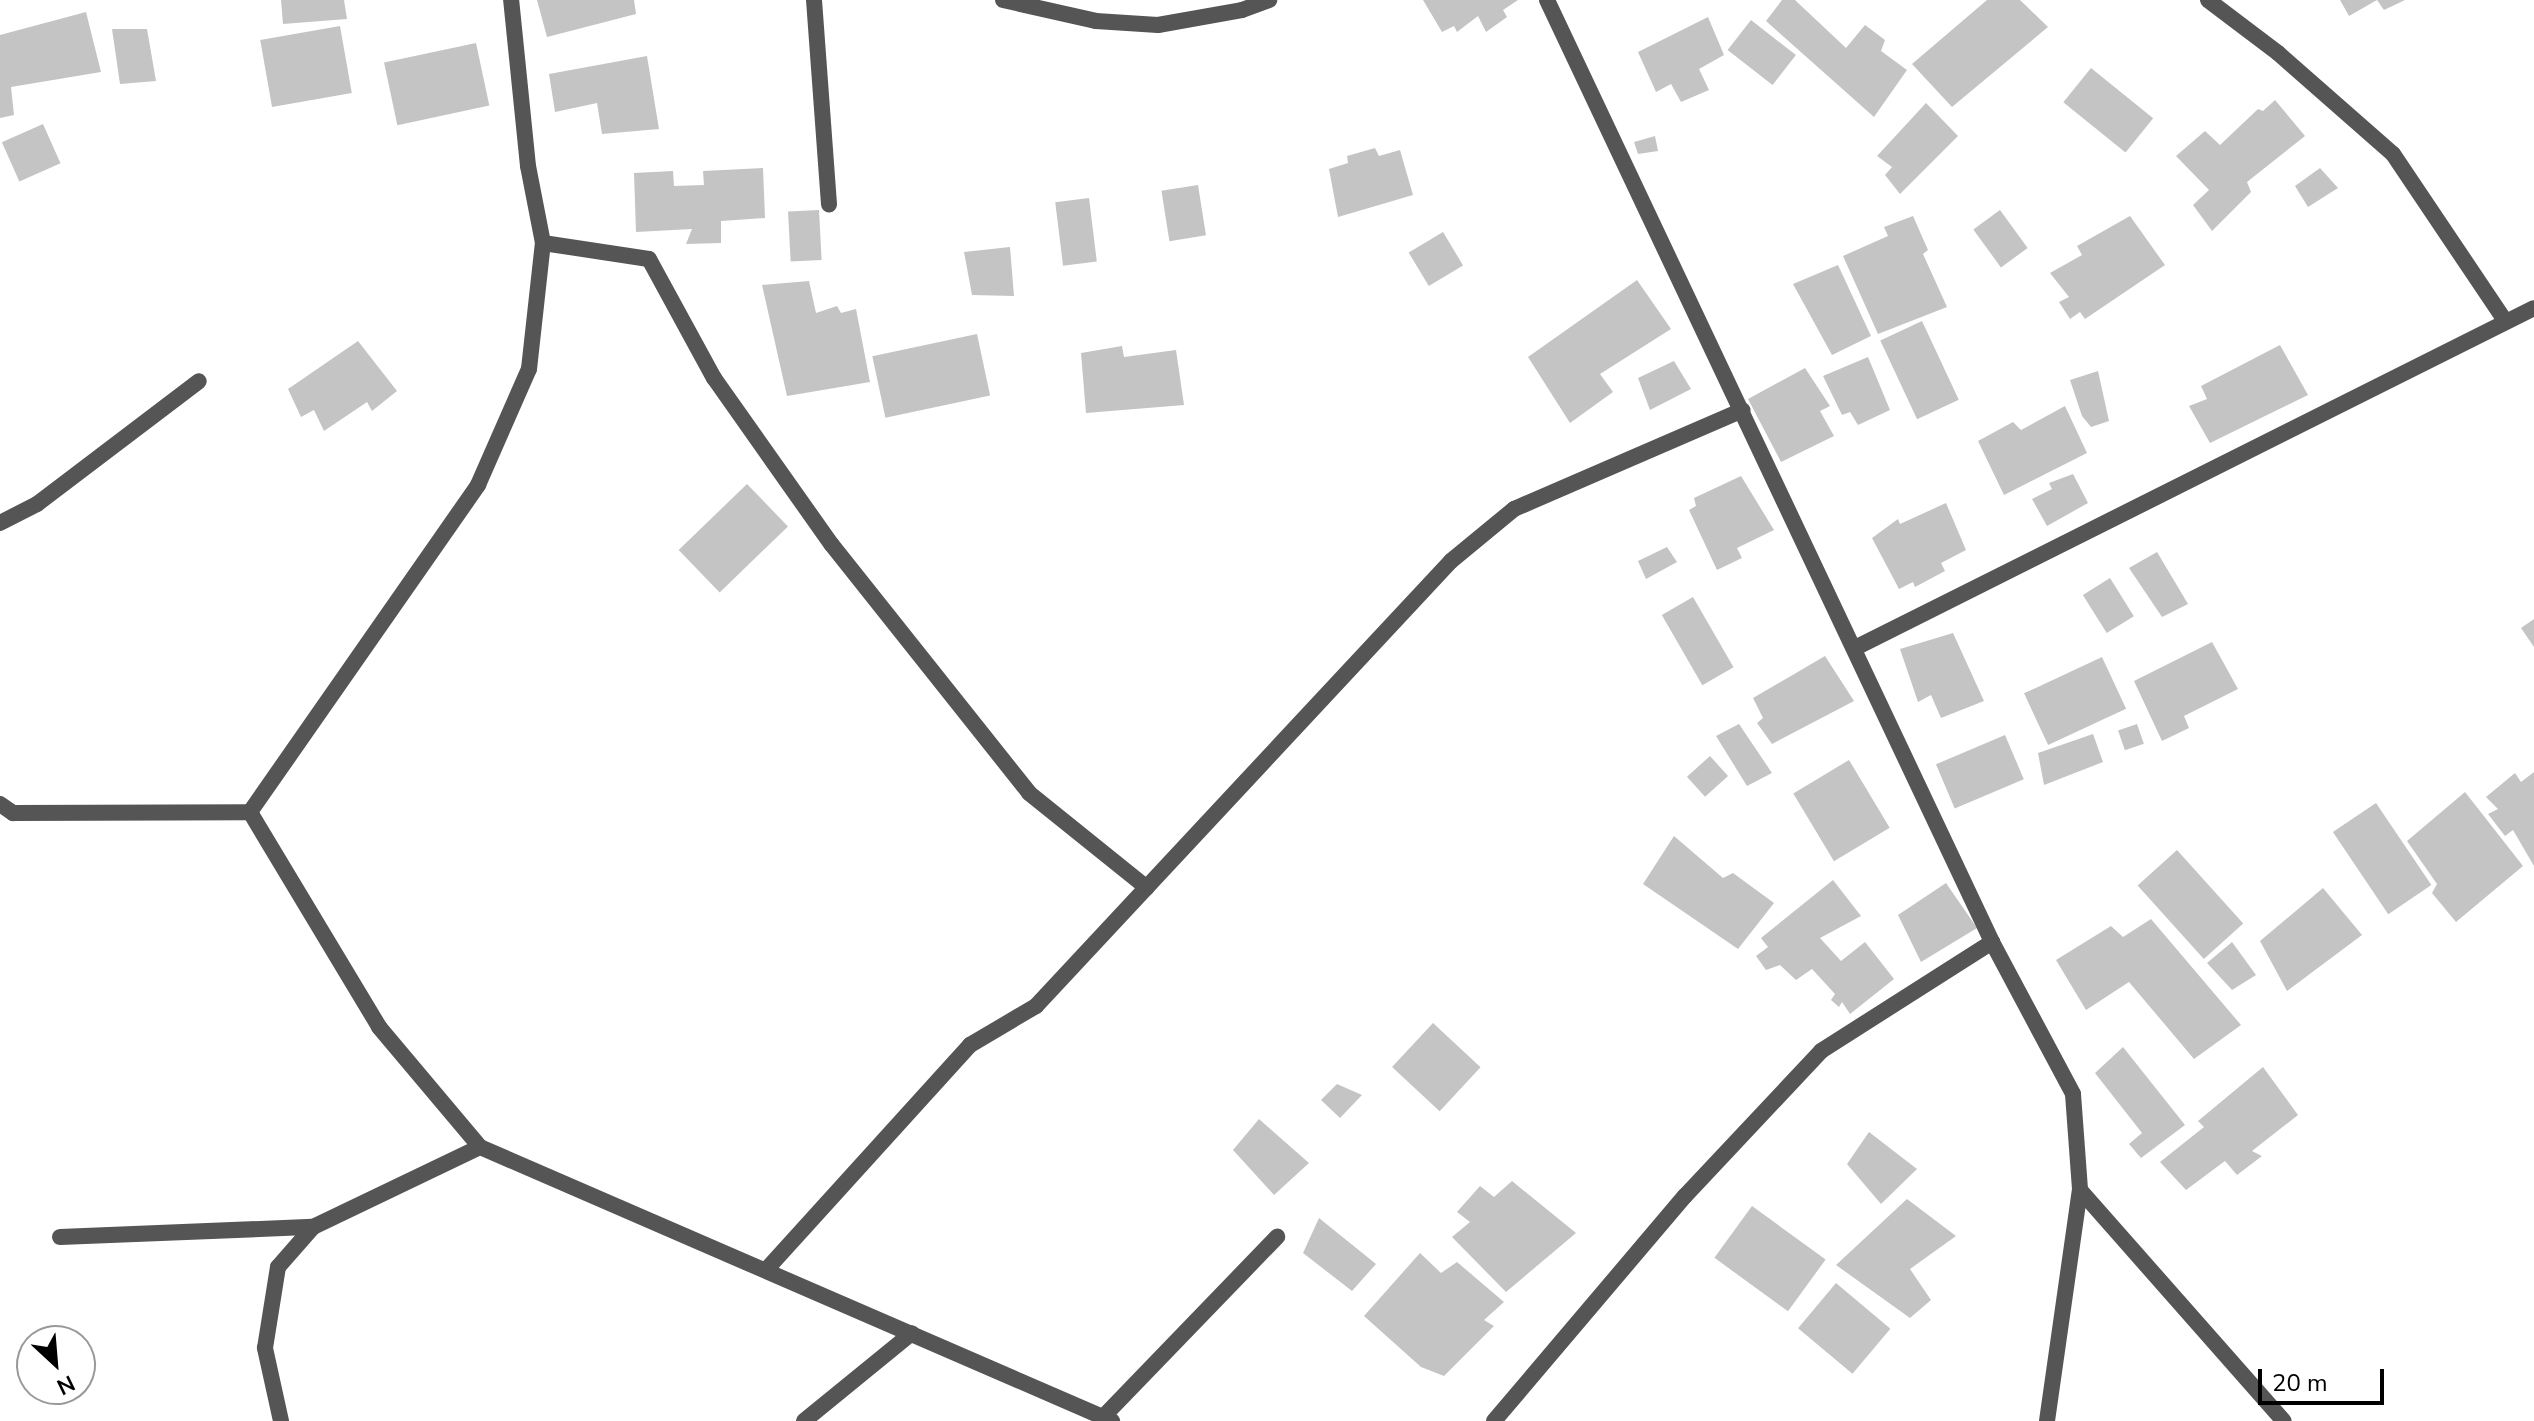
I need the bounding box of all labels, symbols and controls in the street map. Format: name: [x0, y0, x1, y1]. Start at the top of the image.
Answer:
north arrow: [16, 1325, 96, 1405]
scale bar: [2262, 1353, 2388, 1403]
text: 20 m: [2272, 1367, 2328, 1399]
text: N: [52, 1368, 80, 1402]

